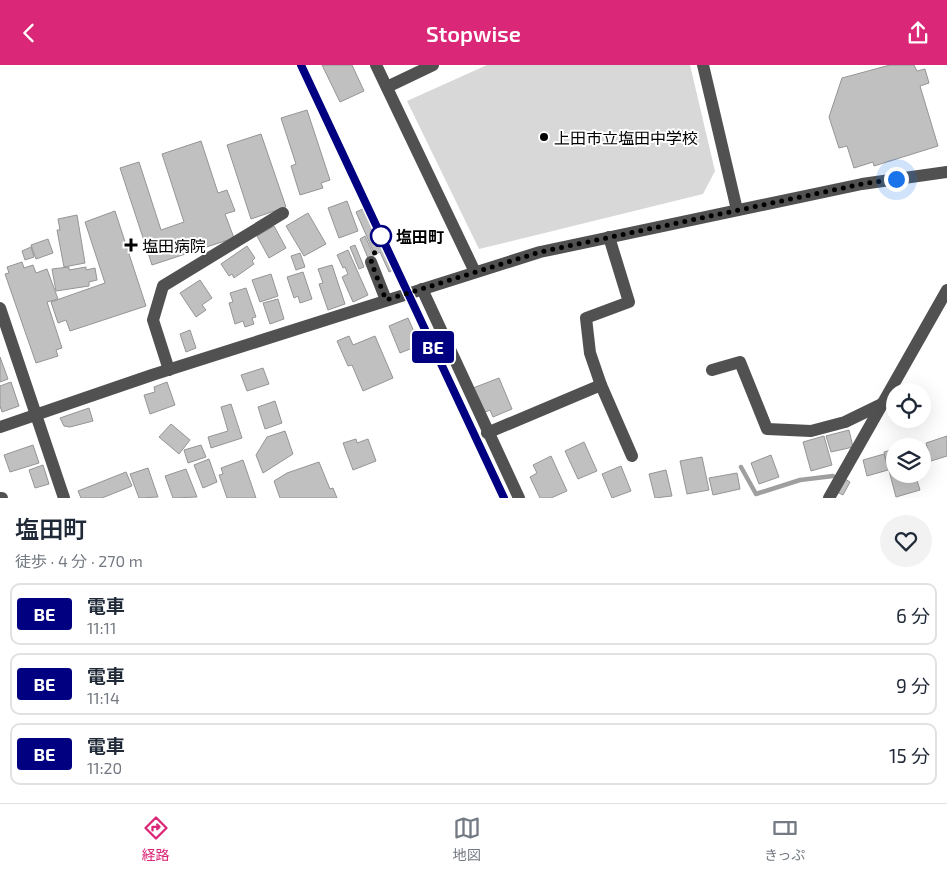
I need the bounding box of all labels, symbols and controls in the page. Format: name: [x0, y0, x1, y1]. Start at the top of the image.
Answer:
icon: back: [15, 19, 43, 47]
icon: share: [904, 19, 932, 47]
text: Stopwise: [426, 20, 521, 46]
place label: 上田市立塩田中学校: [554, 128, 698, 147]
marker: 上田市立塩田中学校: [538, 131, 550, 143]
your location: [884, 167, 909, 192]
marker: 塩田町: [370, 225, 392, 247]
place label: 塩田町: [396, 227, 444, 246]
place label: 塩田病院: [142, 236, 206, 255]
marker: 塩田病院: [124, 238, 138, 252]
line badge: BE: [410, 331, 456, 363]
text: BE: [422, 336, 444, 358]
map controls: [886, 383, 931, 483]
button: locate: [886, 383, 931, 428]
button: layers: [886, 438, 931, 483]
text: 塩田町: [15, 514, 87, 543]
button: heart: [880, 515, 932, 567]
text: 徒歩 · 4 分 · 270 m: [15, 551, 143, 570]
text: 電車: [87, 594, 125, 617]
text: BE: [34, 603, 55, 625]
text: 6 分: [896, 604, 930, 627]
text: 11:11: [87, 618, 116, 637]
text: 電車: [87, 664, 125, 687]
text: BE: [34, 673, 55, 695]
text: 9 分: [896, 674, 930, 697]
text: 11:14: [87, 688, 120, 707]
text: 電車: [87, 734, 125, 757]
text: BE: [34, 743, 55, 765]
text: 15 分: [889, 744, 930, 767]
text: 11:20: [87, 758, 122, 777]
tab: 経路: [142, 814, 170, 864]
tab: 地図: [453, 814, 481, 864]
tab: きっぷ: [764, 814, 805, 864]

